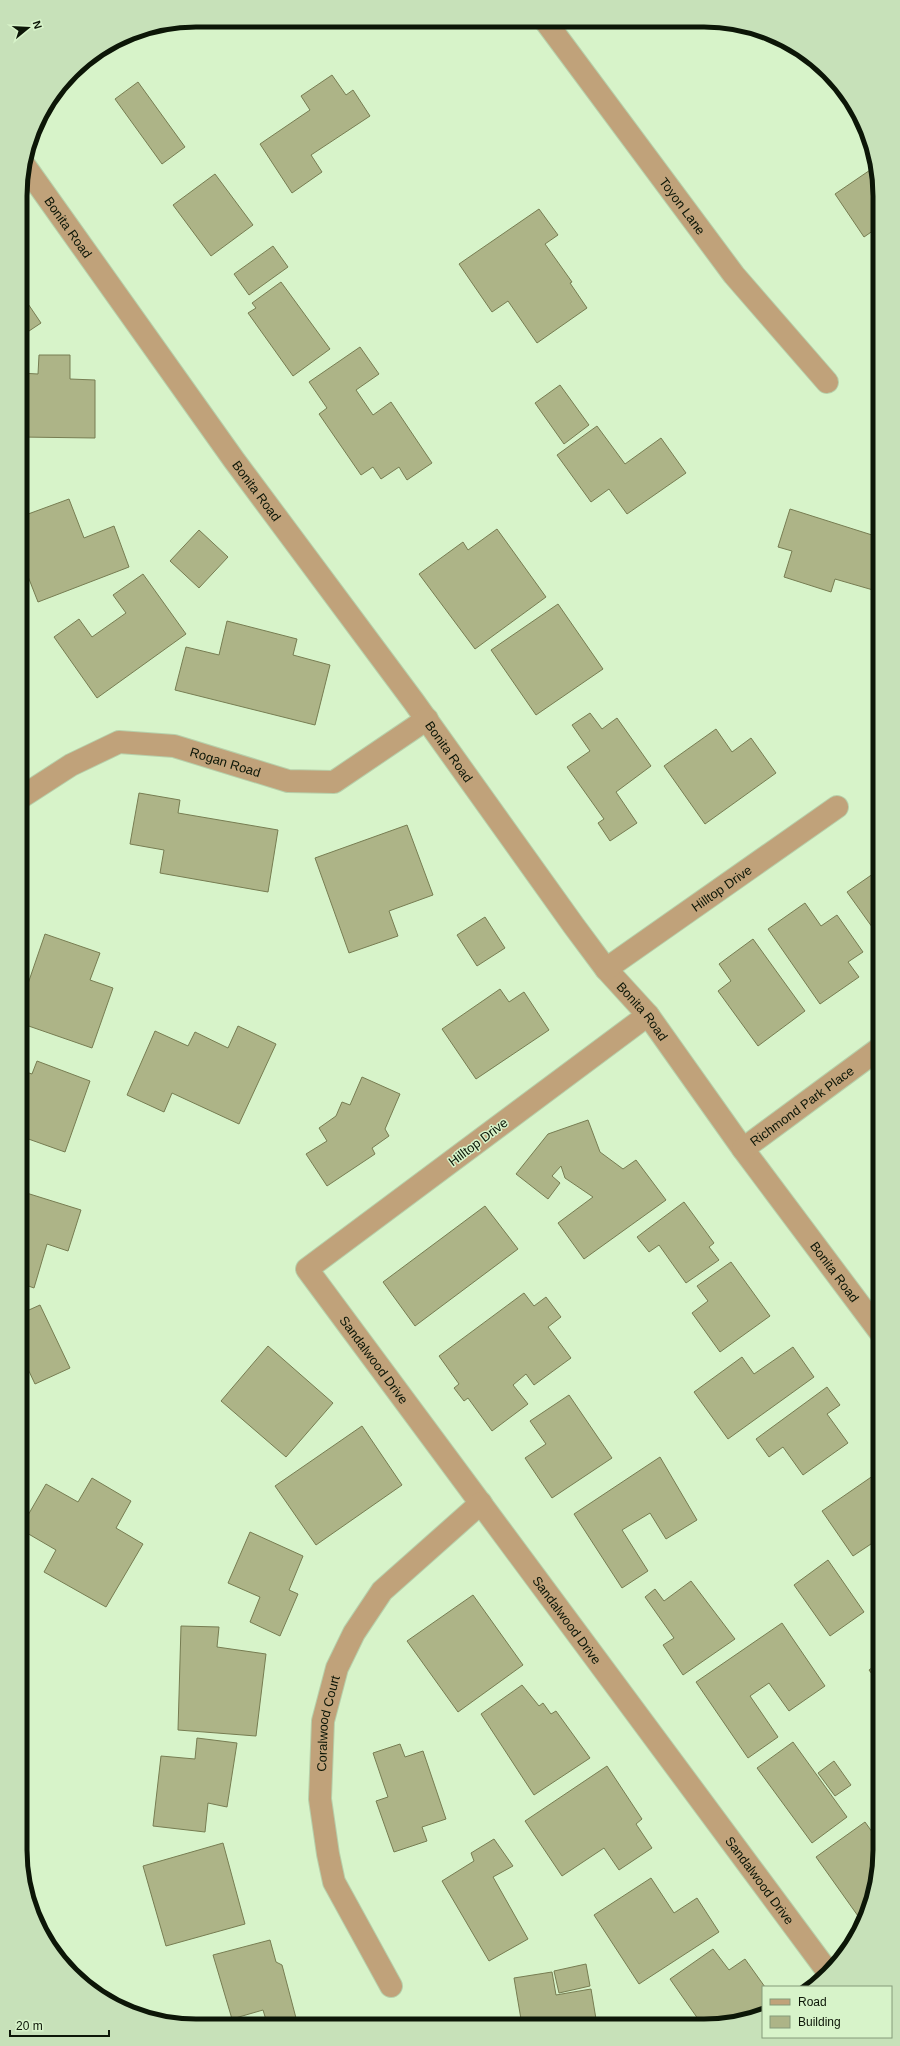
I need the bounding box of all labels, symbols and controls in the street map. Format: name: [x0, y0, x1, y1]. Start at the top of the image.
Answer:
north arrow: [8, 8, 48, 48]
text: N: [31, 19, 44, 31]
street label: Toyon Lane: [657, 174, 709, 237]
street label: Bonita Road: [42, 194, 95, 261]
street label: Bonita Road: [229, 458, 284, 524]
street label: Bonita Road: [422, 718, 476, 785]
street label: Rogan Road: [188, 744, 263, 780]
street label: Hilltop Drive: [688, 862, 754, 914]
street label: Bonita Road: [614, 979, 671, 1043]
street label: Richmond Park Place: [747, 1063, 857, 1149]
street label: Hilltop Drive: [446, 1115, 510, 1169]
street label: Bonita Road: [807, 1239, 862, 1305]
street label: Sandalwood Drive: [337, 1313, 412, 1407]
street label: Sandalwood Drive: [530, 1573, 605, 1667]
street label: Coralwood Court: [314, 1673, 342, 1772]
street label: Sandalwood Drive: [723, 1833, 797, 1927]
legend: [762, 1986, 892, 2038]
text: Road: [798, 1995, 827, 2009]
scale bar: [10, 2012, 109, 2038]
text: Building: [798, 2015, 841, 2029]
text: 20 m: [16, 2019, 43, 2033]

